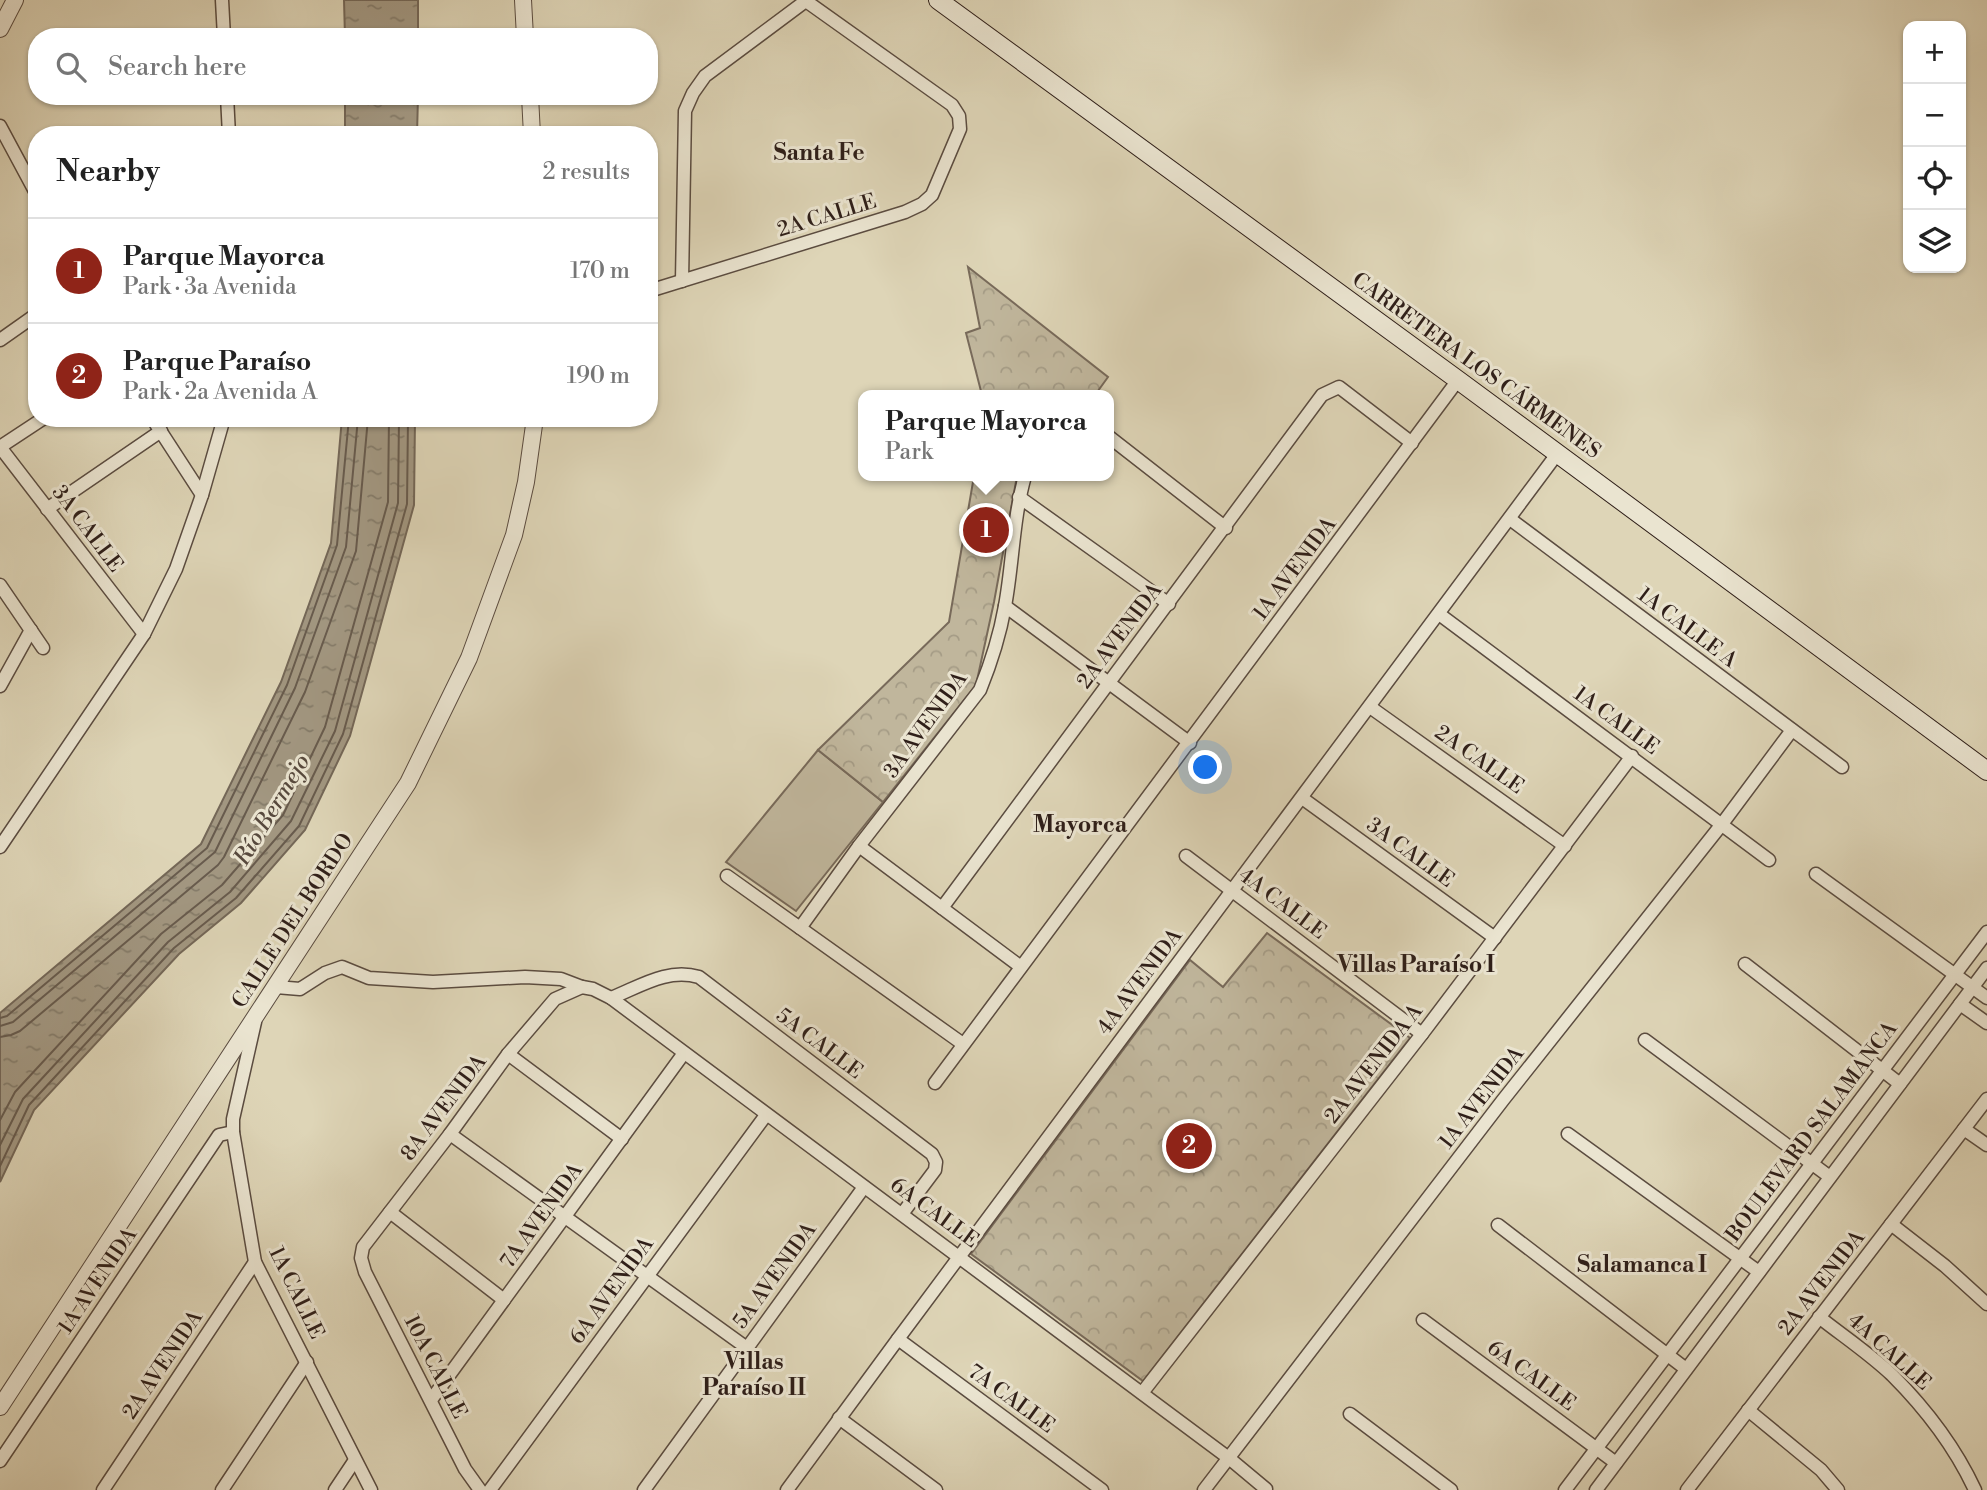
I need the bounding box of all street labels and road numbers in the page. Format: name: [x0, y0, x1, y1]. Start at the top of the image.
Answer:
street label: 2A CALLE: [774, 189, 880, 243]
street label: CARRETERA LOS CÁRMENES: [1347, 265, 1607, 465]
street label: 3A CALLE: [46, 480, 128, 578]
street label: 1A AVENIDA: [1248, 512, 1343, 626]
street label: 2A AVENIDA: [1072, 578, 1168, 694]
street label: 1A CALLE A: [1632, 582, 1743, 674]
street label: 3A AVENIDA: [879, 666, 974, 783]
street label: 1A CALLE: [1568, 681, 1664, 761]
street label: 2A CALLE: [1430, 720, 1528, 800]
street label: 3A CALLE: [1361, 812, 1459, 894]
street label: CALLE DEL BORDO: [227, 829, 359, 1013]
street label: 4A CALLE: [1233, 863, 1331, 945]
street label: 4A AVENIDA: [1092, 923, 1189, 1040]
street label: 2A AVENIDA A: [1319, 999, 1429, 1129]
street label: 5A CALLE: [770, 1003, 868, 1085]
street label: BOULEVARD SALAMANCA: [1720, 1016, 1904, 1248]
street label: 1A AVENIDA: [1434, 1041, 1530, 1154]
street label: 8A AVENIDA: [396, 1049, 493, 1166]
street label: 7A AVENIDA: [495, 1158, 589, 1274]
street label: 6A CALLE: [885, 1172, 983, 1254]
street label: 5A AVENIDA: [728, 1217, 823, 1334]
street label: 1A AVENIDA: [53, 1222, 143, 1339]
street label: 2A AVENIDA: [1773, 1225, 1871, 1340]
street label: 6A AVENIDA: [564, 1232, 660, 1350]
street label: 1A CALLE: [262, 1243, 330, 1343]
street label: 2A AVENIDA: [117, 1305, 209, 1424]
street label: 4A CALLE: [1842, 1308, 1936, 1396]
street label: 10A CALLE: [398, 1311, 472, 1423]
street label: 6A CALLE: [1482, 1335, 1580, 1417]
street label: 7A CALLE: [962, 1359, 1060, 1439]

